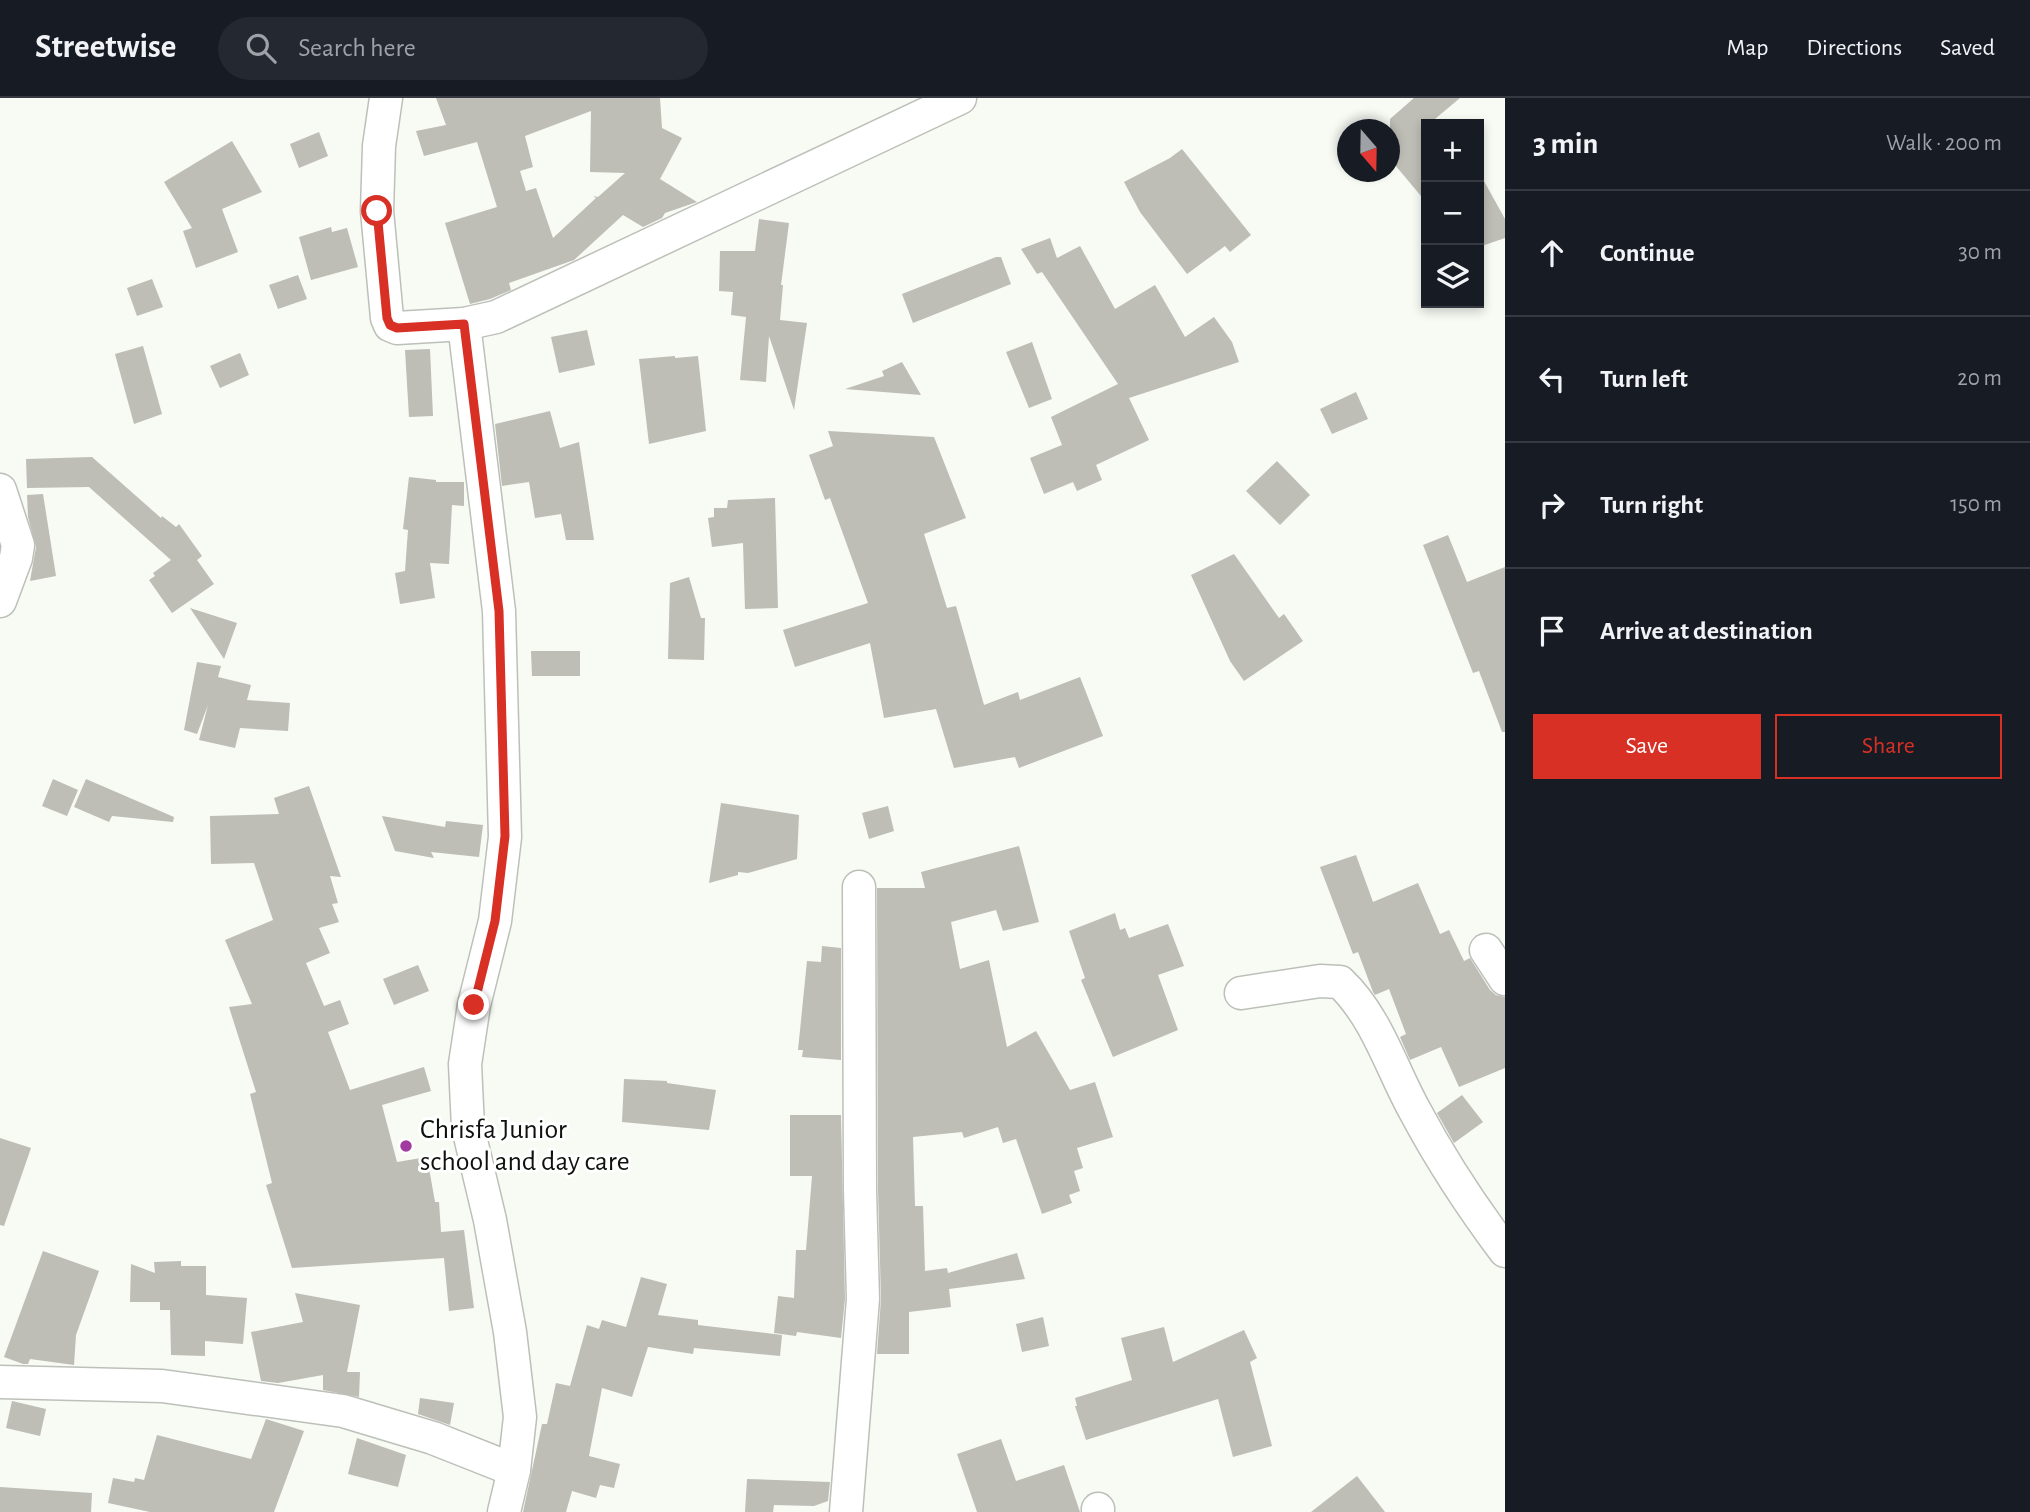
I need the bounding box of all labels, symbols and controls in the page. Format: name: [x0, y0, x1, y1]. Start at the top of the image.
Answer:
search box: [218, 17, 708, 80]
icon: search: [242, 29, 280, 67]
text: Streetwise: [35, 31, 176, 64]
text: Search here: [298, 35, 416, 61]
text: Map: [1726, 36, 1768, 60]
text: Directions: [1806, 36, 1902, 60]
text: Saved: [1940, 36, 1995, 60]
north arrow: [1337, 119, 1400, 182]
map controls: [1421, 119, 1484, 308]
button: +: [1421, 119, 1484, 182]
text: 3 min: [1533, 129, 1598, 159]
text: Walk · 200 m: [1886, 132, 2002, 155]
button: −: [1421, 182, 1484, 245]
route start: [361, 195, 392, 226]
icon: ahead: [1533, 234, 1571, 272]
text: Continue: [1600, 240, 1695, 266]
text: 30 m: [1958, 241, 2002, 264]
button: layers: [1421, 245, 1484, 308]
icon: left: [1533, 360, 1571, 398]
text: Turn left: [1600, 366, 1688, 392]
text: 20 m: [1957, 367, 2002, 390]
icon: right: [1533, 486, 1571, 524]
text: Turn right: [1600, 492, 1703, 518]
text: 150 m: [1950, 493, 2002, 516]
icon: arrive: [1533, 612, 1571, 650]
text: Arrive at destination: [1600, 618, 1813, 644]
button: Save: [1533, 714, 1761, 779]
button: Share: [1775, 714, 2002, 779]
route end: [458, 989, 489, 1020]
place label: Chrisfa Junior school and day care: [420, 1116, 630, 1176]
marker: Chrisfa Junior school and day care: [398, 1138, 414, 1154]

